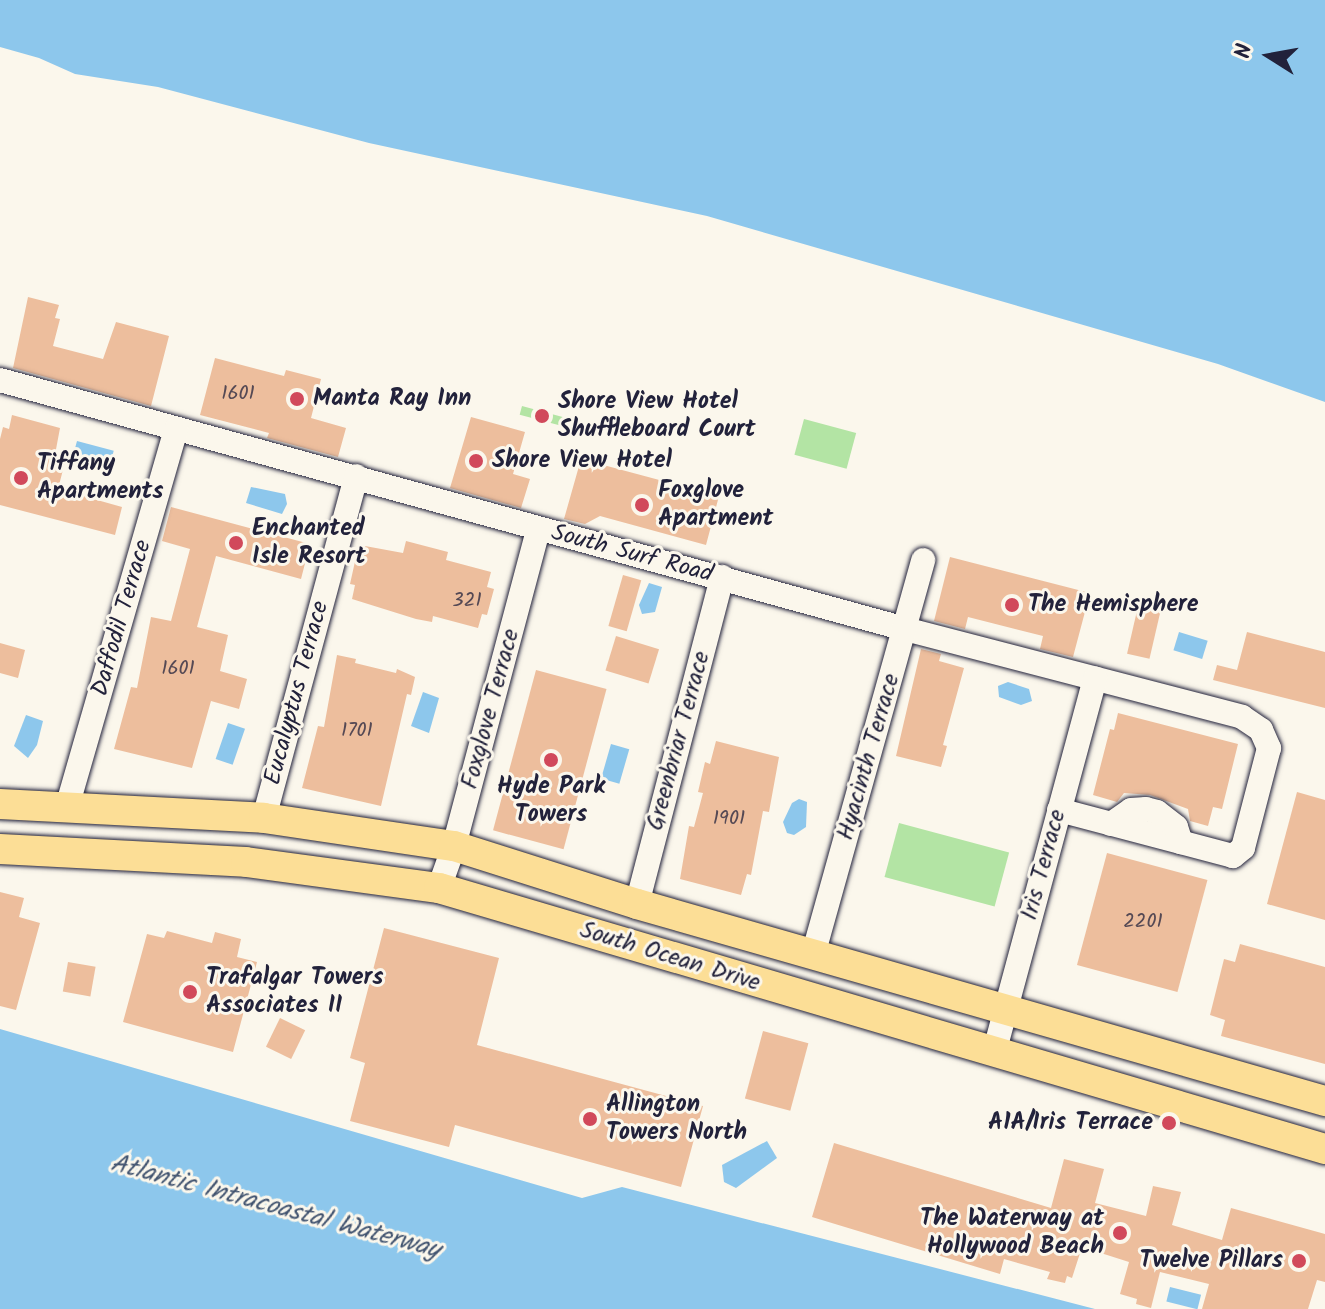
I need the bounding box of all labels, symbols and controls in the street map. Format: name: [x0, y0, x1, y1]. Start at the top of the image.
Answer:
north arrow: [1229, 16, 1309, 96]
text: N: [1226, 41, 1263, 61]
house number: 1601: [221, 382, 255, 406]
place label: Manta Ray Inn: [313, 385, 471, 413]
place label: Shore View Hotel Shuffleboard Court: [558, 388, 756, 444]
marker: Manta Ray Inn: [288, 390, 306, 408]
marker: Shore View Hotel Shuffleboard Court: [533, 407, 551, 425]
place label: Shore View Hotel: [492, 447, 672, 475]
place label: Tiffany Apartments: [37, 450, 163, 506]
marker: Shore View Hotel: [467, 452, 485, 470]
marker: Tiffany Apartments: [12, 469, 30, 487]
place label: Foxglove Apartment: [658, 477, 773, 533]
marker: Foxglove Apartment: [633, 496, 651, 514]
place label: Enchanted Isle Resort: [252, 515, 366, 571]
street label: South Surf Road: [548, 519, 716, 589]
marker: Enchanted Isle Resort: [227, 534, 245, 552]
street label: Daffodil Terrace: [86, 537, 158, 699]
house number: 321: [452, 589, 482, 613]
place label: The Hemisphere: [1028, 591, 1198, 619]
marker: The Hemisphere: [1003, 596, 1021, 614]
street label: Eucalyptus Terrace: [259, 598, 335, 788]
street label: Foxglove Terrace: [456, 626, 526, 792]
street label: Greenbriar Terrace: [641, 648, 717, 834]
house number: 1601: [161, 657, 195, 681]
street label: Hyacinth Terrace: [831, 670, 907, 844]
house number: 1701: [341, 719, 373, 743]
marker: Hyde Park Towers: [542, 751, 560, 769]
place label: Hyde Park Towers: [497, 773, 605, 829]
house number: 1901: [713, 807, 745, 831]
street label: Iris Terrace: [1015, 807, 1073, 923]
house number: 2201: [1123, 910, 1163, 934]
street label: South Ocean Drive: [576, 916, 764, 998]
place label: Trafalgar Towers Associates II: [206, 964, 383, 1020]
marker: Trafalgar Towers Associates II: [181, 983, 199, 1001]
place label: Allington Towers North: [606, 1091, 747, 1147]
place label: A1A/Iris Terrace: [988, 1109, 1153, 1137]
marker: Allington Towers North: [581, 1110, 599, 1128]
marker: A1A/Iris Terrace: [1160, 1114, 1178, 1132]
water label: Atlantic Intracoastal Waterway: [107, 1149, 443, 1267]
place label: The Waterway at Hollywood Beach: [920, 1205, 1104, 1261]
marker: The Waterway at Hollywood Beach: [1111, 1224, 1129, 1242]
place label: Twelve Pillars: [1139, 1247, 1283, 1275]
marker: Twelve Pillars: [1290, 1252, 1308, 1270]

